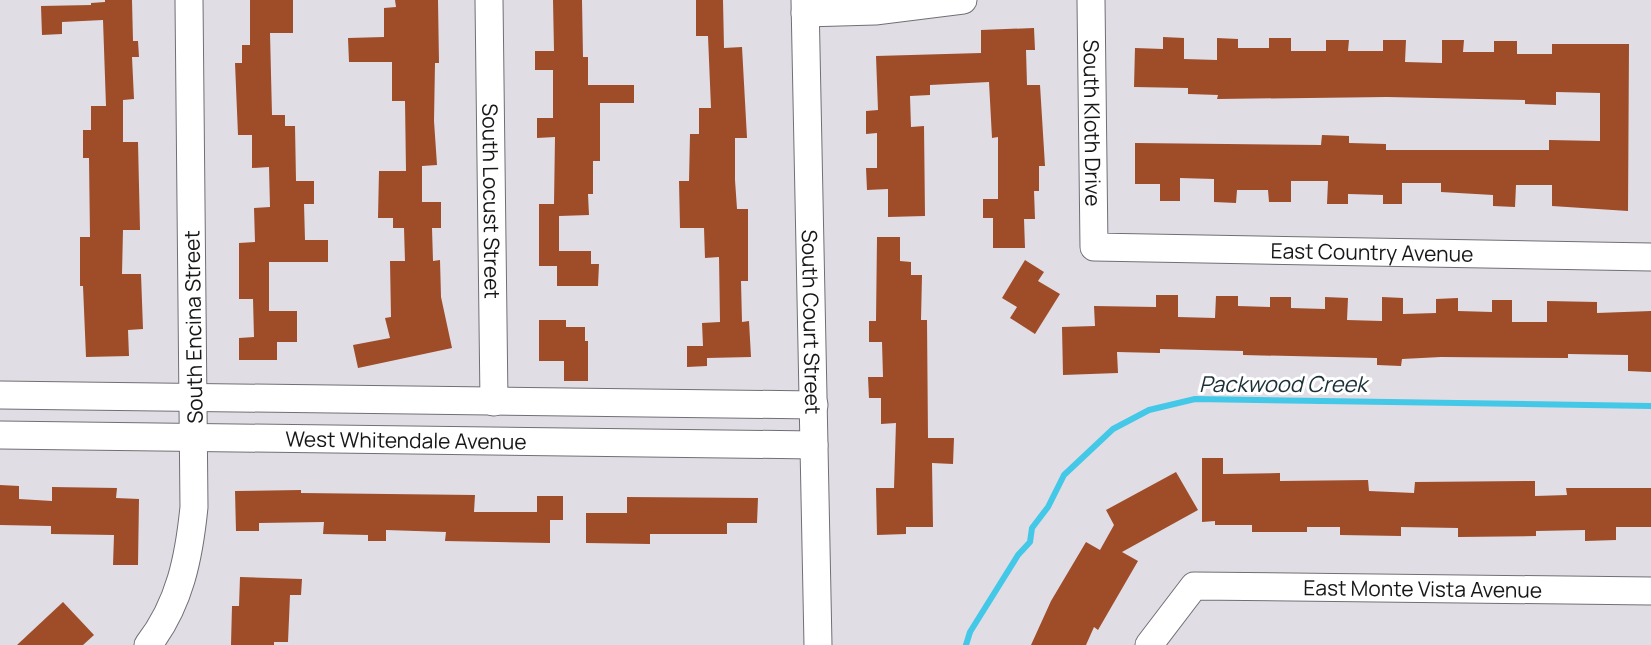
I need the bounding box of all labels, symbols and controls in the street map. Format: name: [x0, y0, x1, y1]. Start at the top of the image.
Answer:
street label: South Kloth Drive: [1077, 39, 1108, 207]
street label: South Locust Street: [476, 103, 507, 299]
street label: South Court Street: [796, 229, 827, 415]
street label: South Encina Street: [177, 230, 209, 424]
street label: East Country Avenue: [1270, 236, 1474, 268]
water label: Packwood Creek: [1199, 369, 1370, 399]
street label: West Whitendale Avenue: [285, 425, 527, 455]
street label: East Monte Vista Avenue: [1303, 573, 1542, 604]

